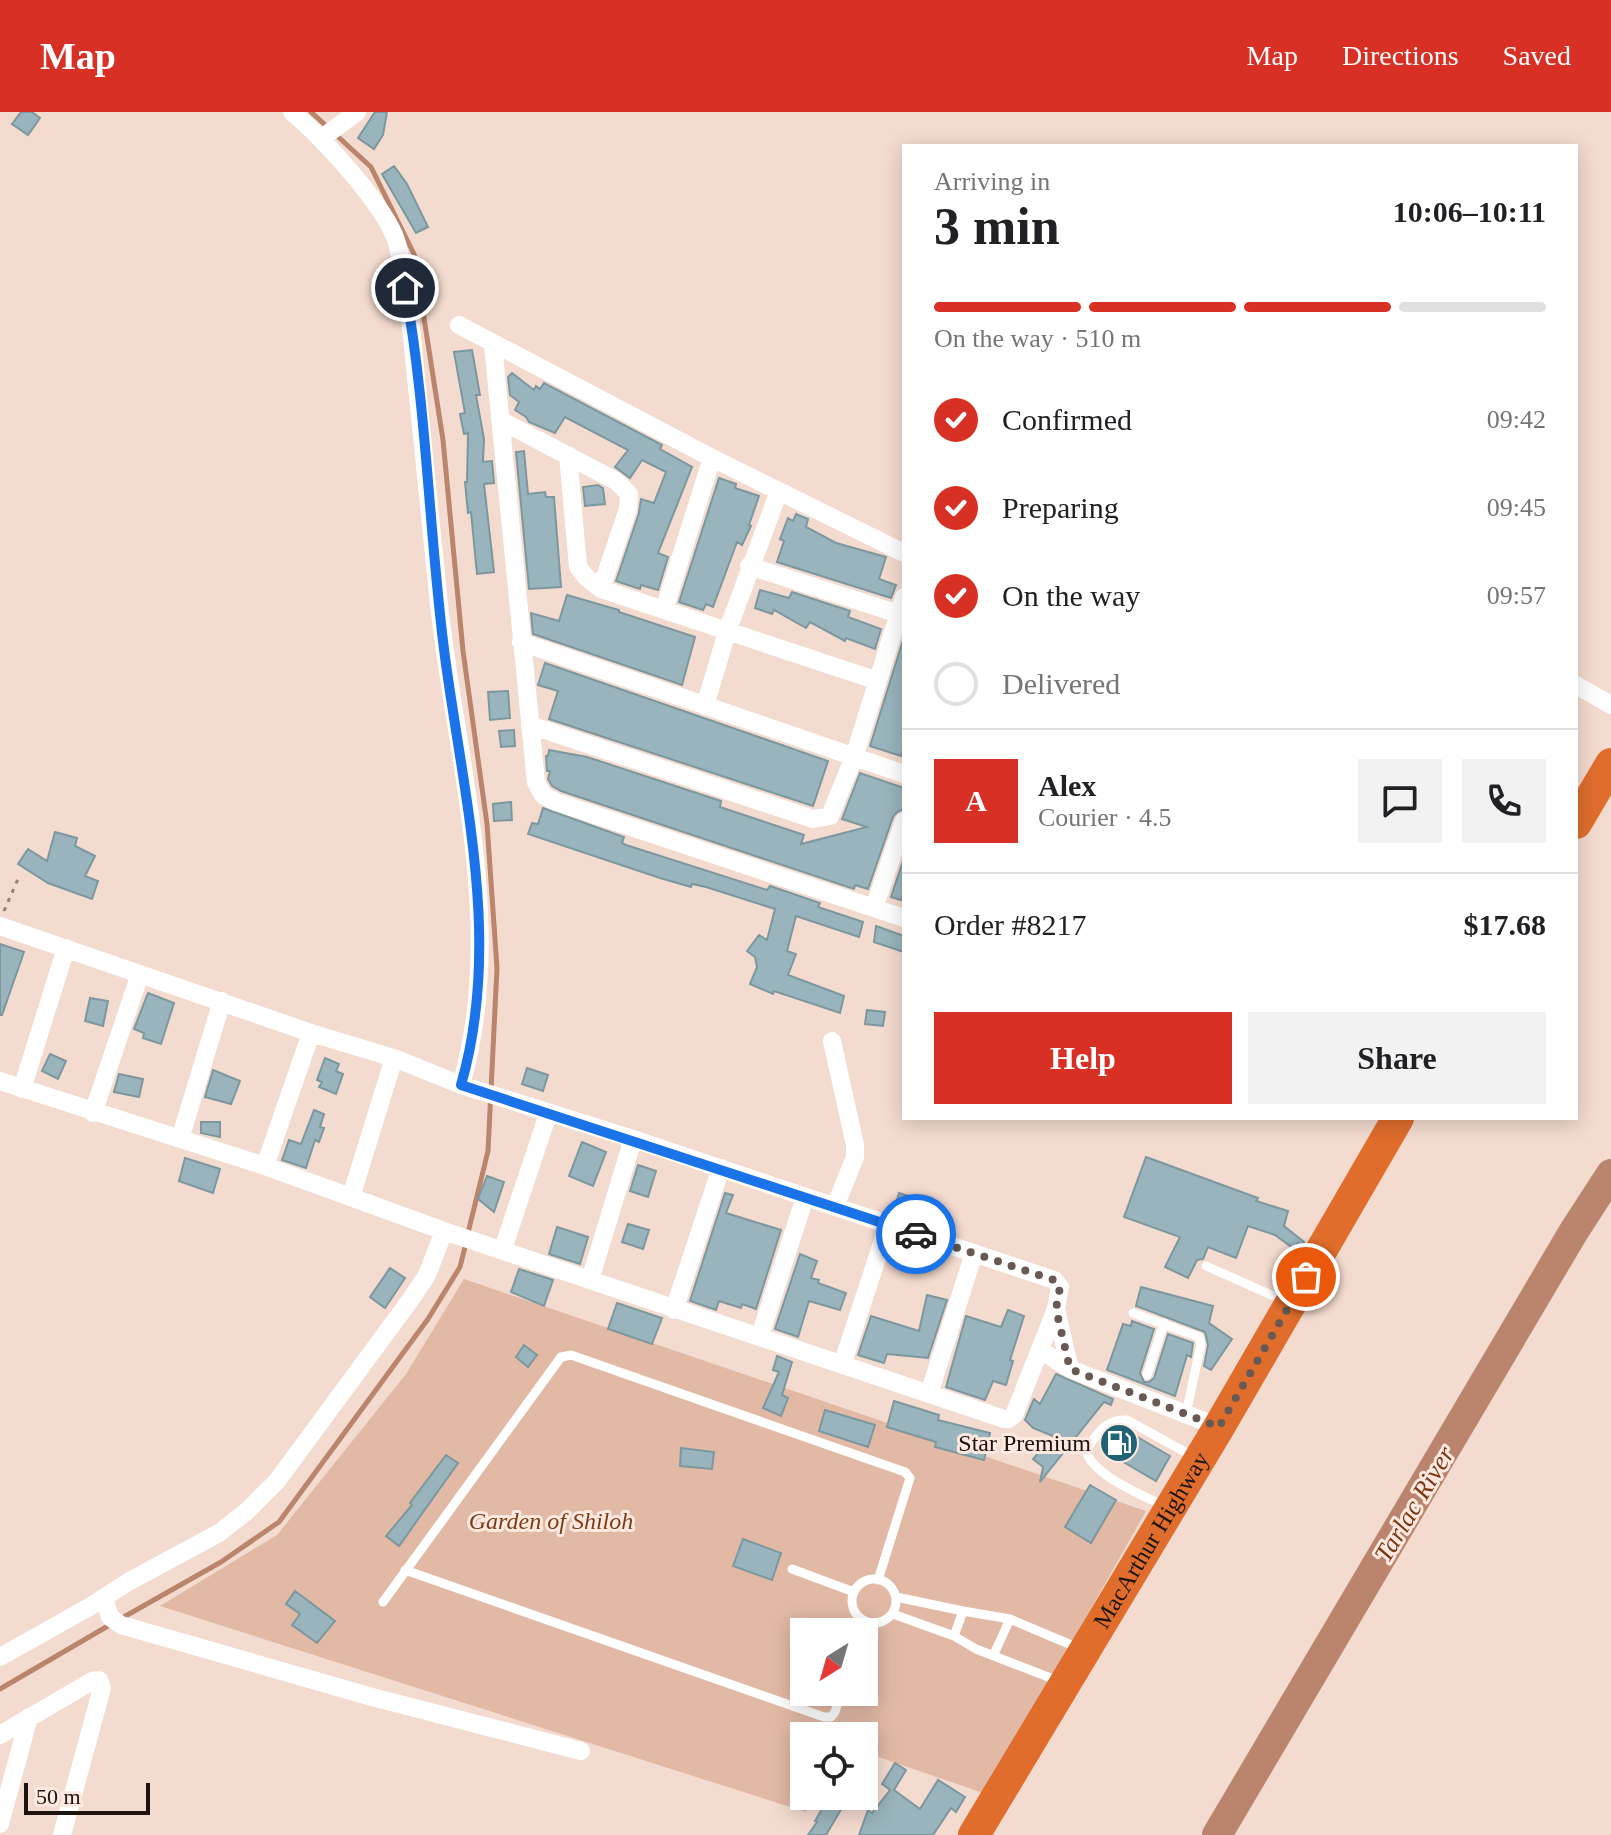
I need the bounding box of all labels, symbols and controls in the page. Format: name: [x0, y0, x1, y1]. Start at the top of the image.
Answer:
text: Map: [40, 35, 116, 77]
text: Map: [1247, 40, 1298, 71]
text: Directions: [1342, 40, 1459, 71]
text: Saved: [1503, 40, 1571, 71]
text: Arriving in: [934, 167, 1050, 196]
text: 10:06–10:11: [1393, 195, 1546, 228]
text: 3 min: [934, 198, 1060, 255]
pin: [371, 254, 439, 322]
icon: home: [383, 266, 427, 310]
text: On the way · 510 m: [934, 324, 1141, 353]
icon: check: [934, 398, 978, 442]
text: Confirmed: [1002, 403, 1132, 436]
text: 09:42: [1487, 405, 1546, 434]
icon: check: [934, 486, 978, 530]
text: Preparing: [1002, 491, 1119, 524]
text: 09:45: [1487, 493, 1546, 522]
icon: check: [934, 574, 978, 618]
text: On the way: [1002, 579, 1140, 612]
text: 09:57: [1487, 581, 1546, 610]
text: Delivered: [1002, 667, 1120, 700]
button: chat: [1358, 759, 1442, 843]
button: phone: [1462, 759, 1546, 843]
text: Alex: [1038, 769, 1096, 802]
text: A: [965, 784, 987, 817]
text: Courier · 4.5: [1038, 803, 1172, 832]
text: Order #8217: [934, 908, 1086, 941]
text: $17.68: [1464, 908, 1546, 941]
button: Help: [934, 1012, 1232, 1104]
button: Share: [1248, 1012, 1546, 1104]
courier: [876, 1194, 956, 1274]
icon: car: [894, 1212, 938, 1256]
pin: [1272, 1243, 1340, 1311]
icon: bag: [1284, 1255, 1328, 1299]
fuel station icon: Star Premium: [1098, 1422, 1140, 1464]
place label: Star Premium: [958, 1430, 1091, 1456]
water label: Tarlac River: [1369, 1440, 1461, 1567]
street label: MacArthur Highway: [1088, 1447, 1214, 1633]
park label: Garden of Shiloh: [469, 1508, 633, 1534]
north arrow: [790, 1618, 878, 1706]
map controls: [790, 1618, 878, 1810]
button: locate: [790, 1722, 878, 1810]
scale bar: [24, 1779, 150, 1815]
text: 50 m: [36, 1784, 81, 1809]

